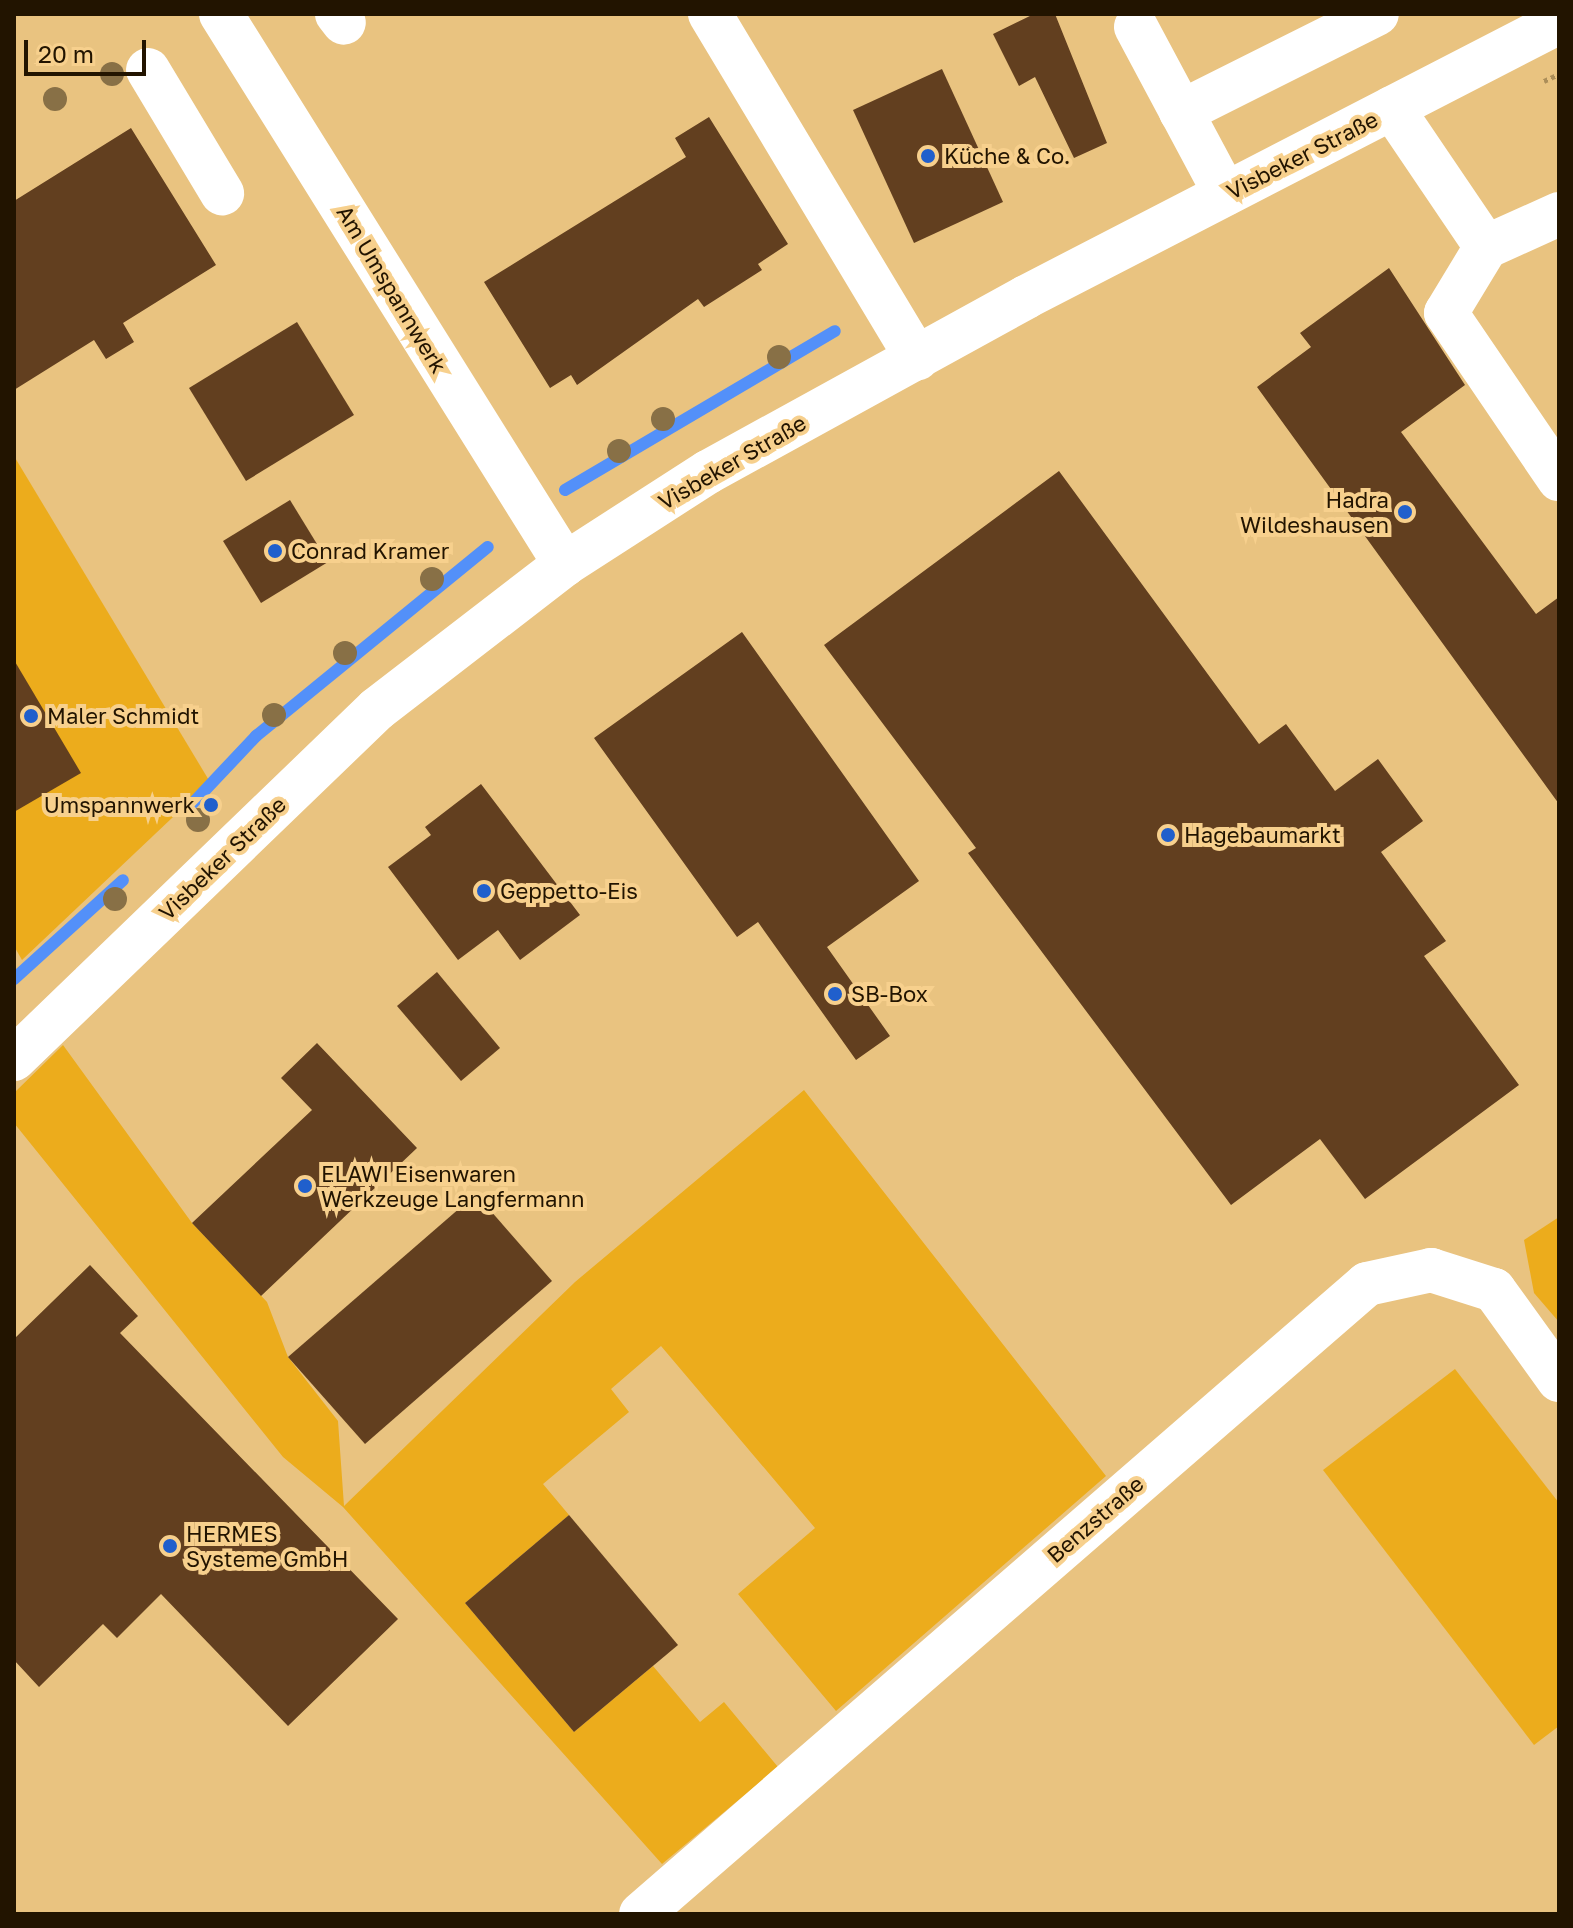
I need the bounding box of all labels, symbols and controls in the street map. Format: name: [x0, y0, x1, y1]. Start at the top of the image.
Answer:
scale bar: [28, 24, 150, 74]
text: 20 m: [38, 39, 94, 68]
street label: Visbeker Straße: [1222, 106, 1382, 204]
place label: Küche & Co.: [944, 143, 1070, 169]
marker: Küche & Co.: [919, 147, 937, 165]
street label: Am Umspannwerk: [331, 200, 453, 378]
street label: Visbeker Straße: [653, 409, 811, 515]
place label: Hadra Wildeshausen: [1240, 486, 1389, 538]
marker: Hadra Wildeshausen: [1396, 503, 1414, 521]
place label: Conrad Kramer: [291, 538, 449, 564]
marker: Conrad Kramer: [266, 542, 284, 560]
place label: Maler Schmidt: [47, 703, 199, 729]
marker: Maler Schmidt: [22, 707, 40, 725]
street label: Visbeker Straße: [153, 791, 291, 925]
place label: Umspannwerk: [44, 792, 195, 818]
marker: Umspannwerk: [202, 796, 220, 814]
place label: Hagebaumarkt: [1184, 822, 1341, 848]
marker: Hagebaumarkt: [1159, 826, 1177, 844]
place label: Geppetto-Eis: [500, 878, 638, 904]
marker: Geppetto-Eis: [475, 882, 493, 900]
place label: SB-Box: [851, 981, 928, 1007]
marker: SB-Box: [826, 985, 844, 1003]
place label: ELAWI Eisenwaren Werkzeuge Langfermann: [321, 1160, 584, 1212]
marker: ELAWI Eisenwaren Werkzeuge Langfermann: [296, 1177, 314, 1195]
street label: Benzstraße: [1041, 1470, 1149, 1568]
place label: HERMES Systeme GmbH: [186, 1520, 348, 1572]
marker: HERMES Systeme GmbH: [161, 1537, 179, 1555]

